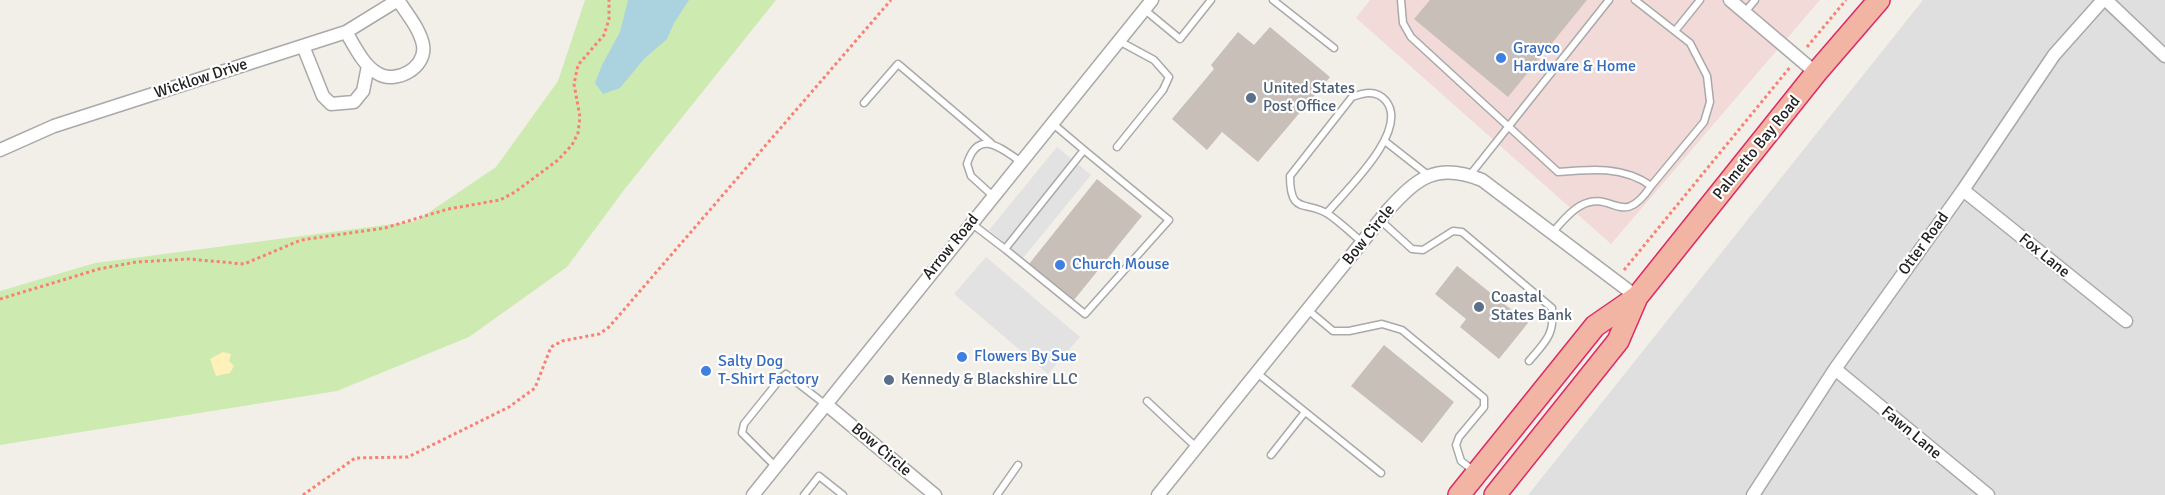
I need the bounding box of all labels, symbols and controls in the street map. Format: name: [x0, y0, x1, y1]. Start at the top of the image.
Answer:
place label: Grayco Hardware & Home: [1513, 39, 1636, 77]
marker: Grayco Hardware & Home: [1494, 51, 1508, 65]
street label: Wicklow Drive: [152, 55, 250, 103]
place label: United States Post Office: [1263, 79, 1355, 117]
marker: United States Post Office: [1244, 91, 1258, 105]
street label: Palmetto Bay Road: [1709, 92, 1805, 204]
street label: Bow Circle: [1339, 201, 1399, 269]
street label: Otter Road: [1895, 209, 1953, 279]
street label: Arrow Road: [919, 210, 983, 284]
street label: Fox Lane: [2015, 230, 2073, 282]
place label: Church Mouse: [1072, 255, 1169, 275]
marker: Church Mouse: [1053, 258, 1067, 272]
place label: Coastal States Bank: [1491, 288, 1572, 326]
marker: Coastal States Bank: [1472, 300, 1486, 314]
place label: Flowers By Sue: [974, 347, 1077, 367]
marker: Flowers By Sue: [955, 350, 969, 364]
place label: Salty Dog T-Shirt Factory: [718, 352, 819, 390]
marker: Salty Dog T-Shirt Factory: [699, 364, 713, 378]
place label: Kennedy & Blackshire LLC: [901, 370, 1078, 390]
marker: Kennedy & Blackshire LLC: [882, 373, 896, 387]
street label: Fawn Lane: [1877, 402, 1945, 464]
street label: Bow Circle: [847, 419, 915, 481]

